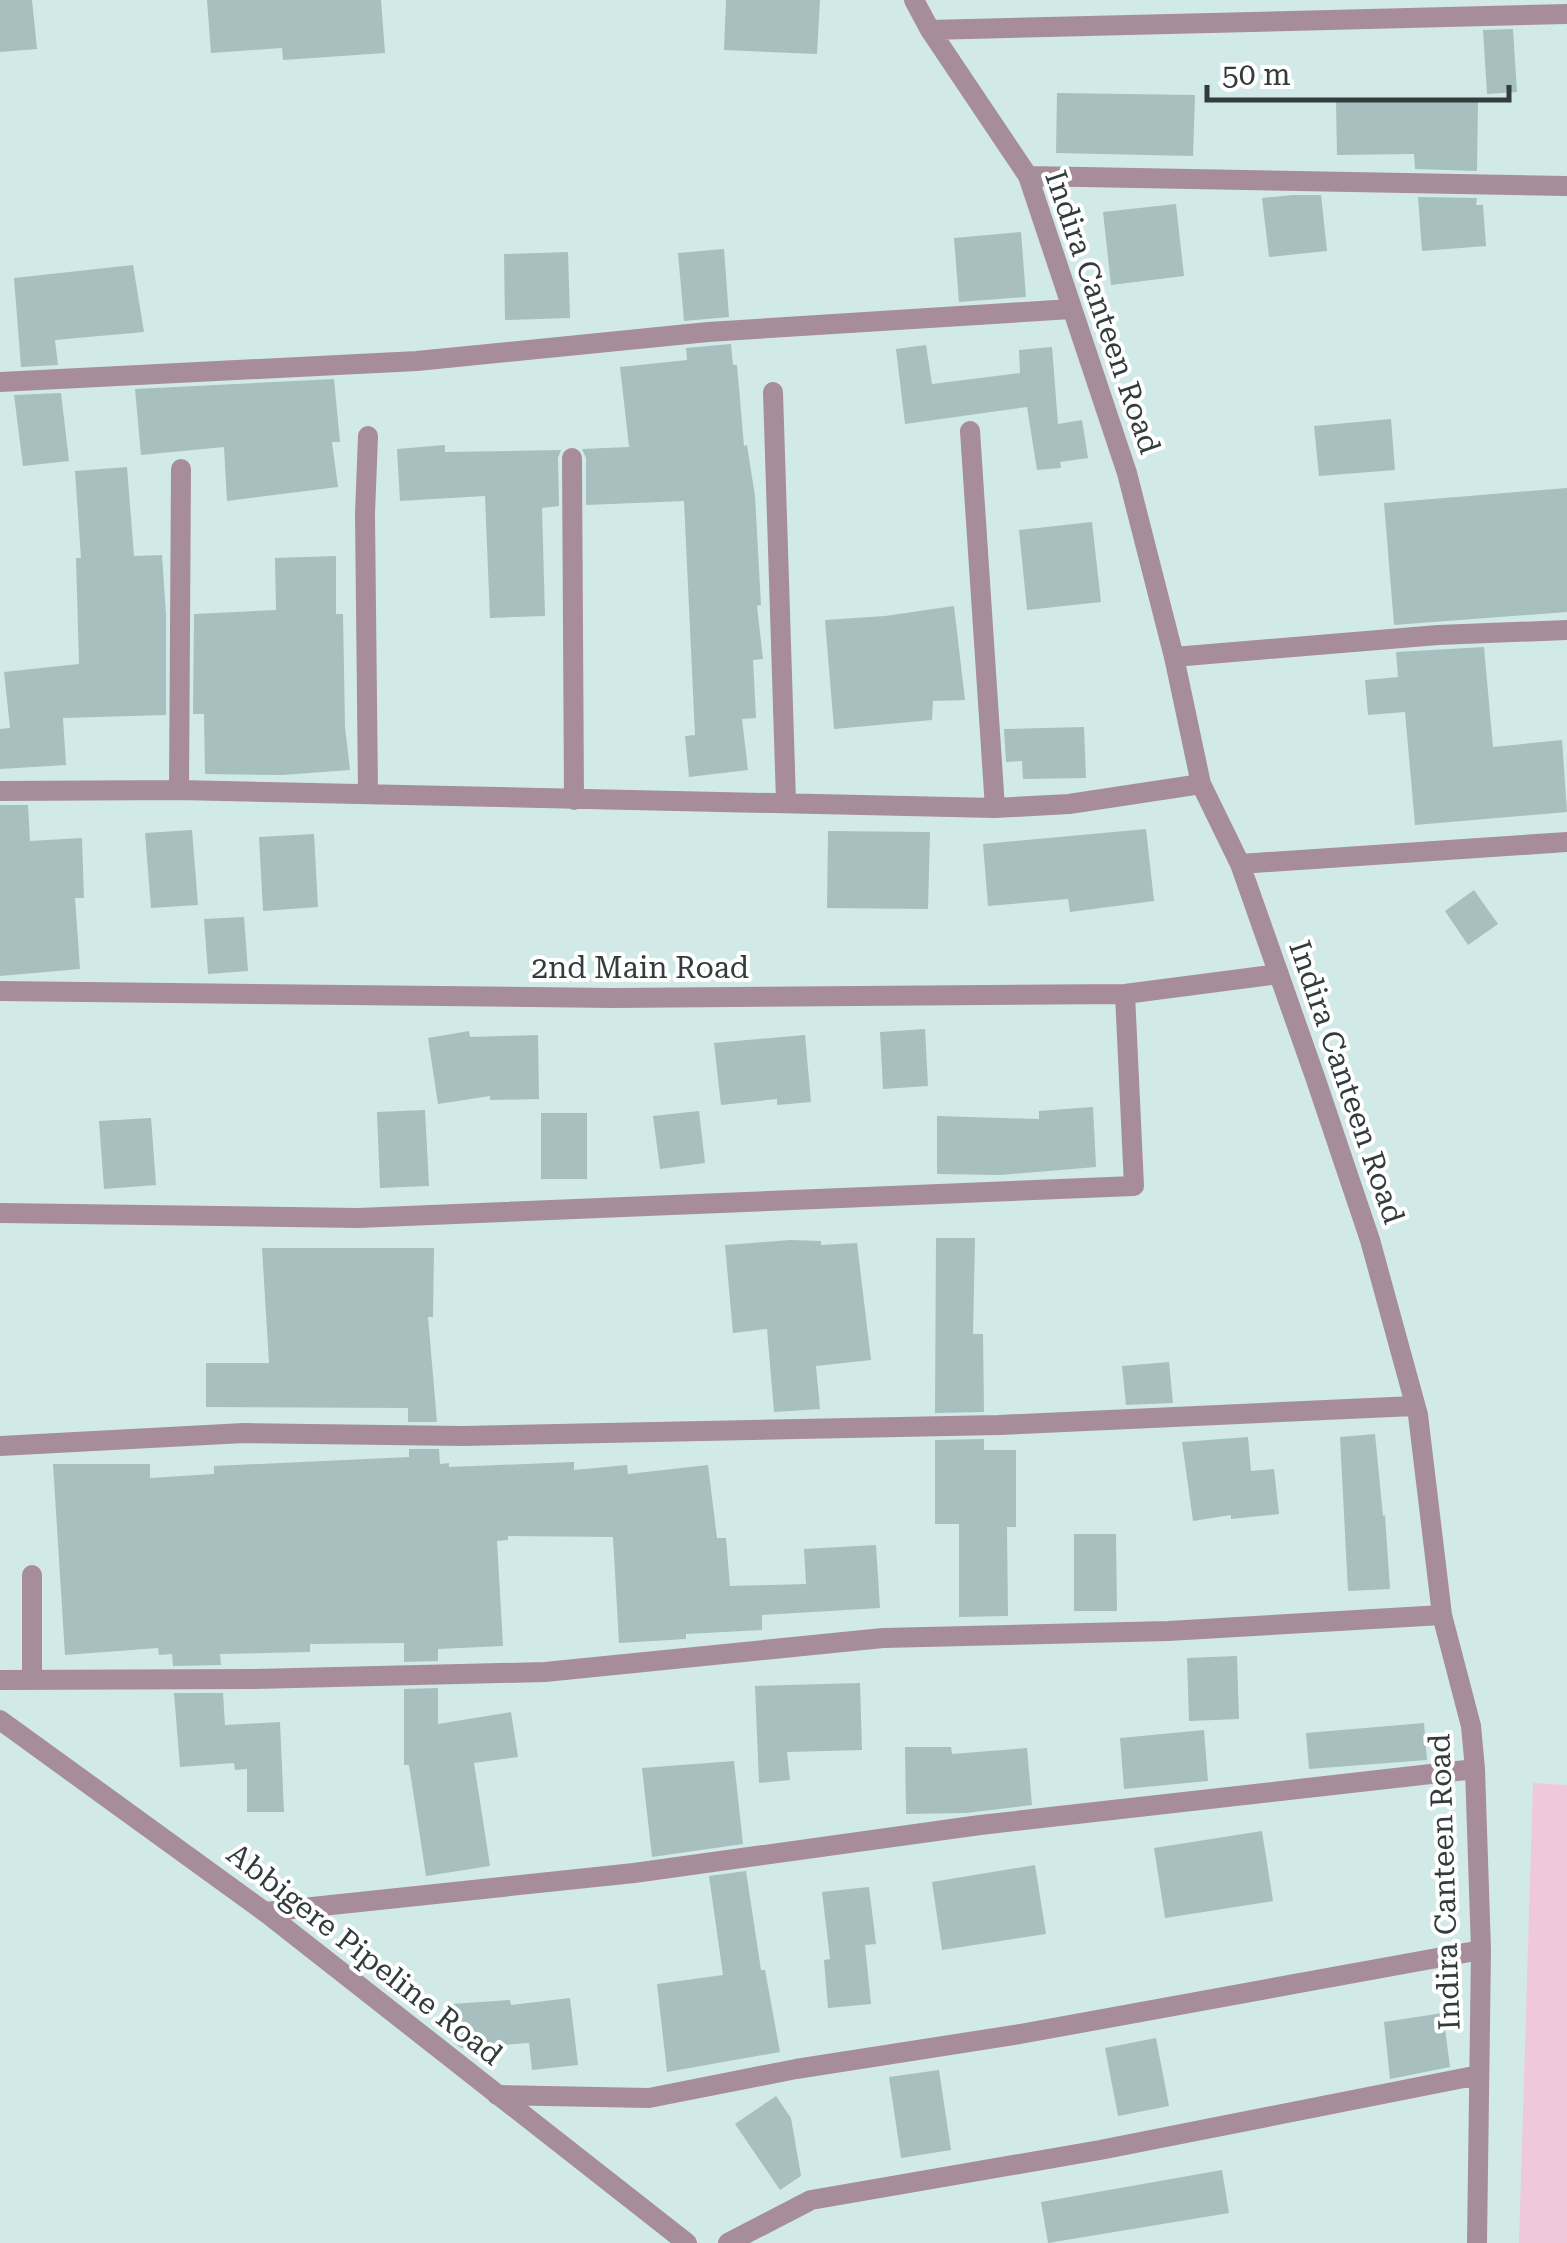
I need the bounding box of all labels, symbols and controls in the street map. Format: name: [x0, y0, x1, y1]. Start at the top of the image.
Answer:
scale bar: [1207, 40, 1510, 102]
text: 50 m: [1222, 57, 1291, 92]
street label: Indira Canteen Road: [1038, 166, 1168, 458]
street label: Indira Canteen Road: [1282, 936, 1412, 1228]
street label: 2nd Main Road: [531, 950, 749, 985]
street label: Indira Canteen Road: [1421, 1733, 1467, 2031]
street label: Abbigere Pipeline Road: [221, 1836, 509, 2072]

